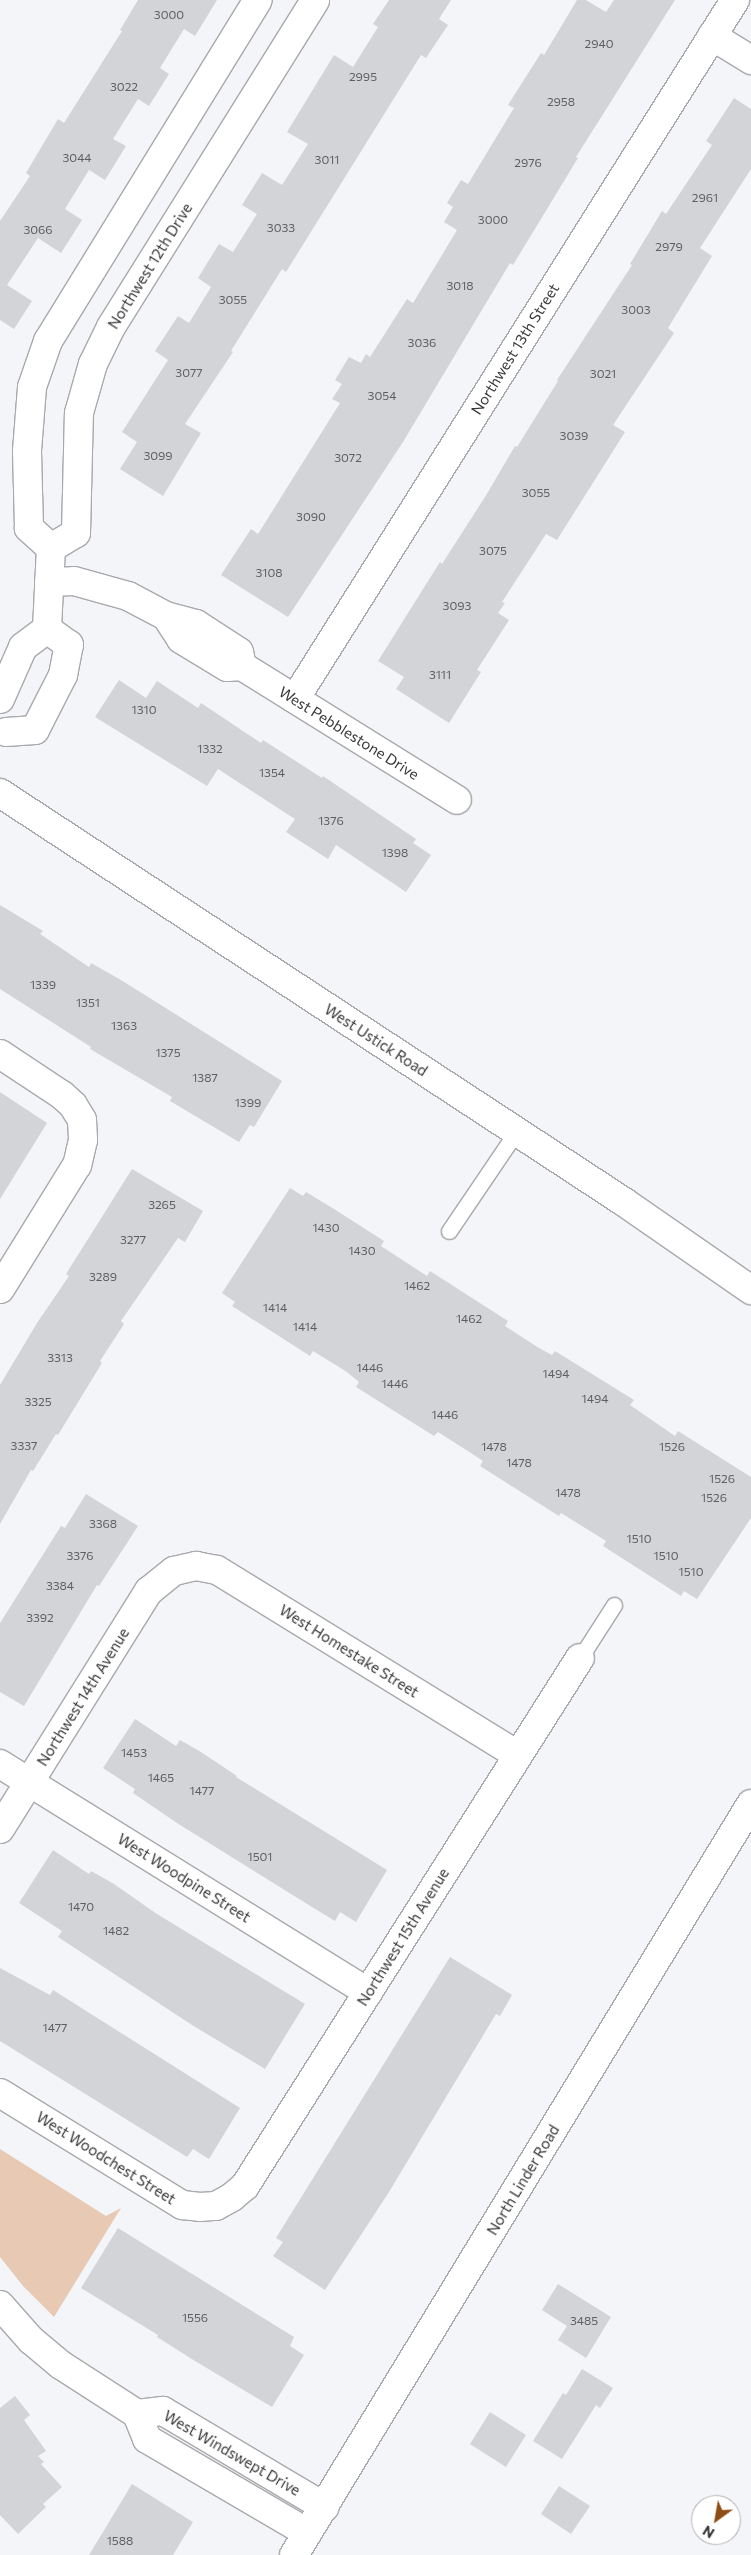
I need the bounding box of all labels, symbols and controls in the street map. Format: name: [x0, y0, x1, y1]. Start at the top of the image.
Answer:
house number: 3000: [154, 8, 184, 22]
house number: 2940: [585, 37, 613, 51]
house number: 2995: [349, 70, 377, 84]
house number: 3022: [110, 80, 138, 94]
house number: 2958: [547, 95, 575, 109]
house number: 3044: [62, 151, 92, 165]
house number: 3011: [315, 153, 339, 167]
house number: 2976: [514, 156, 542, 170]
house number: 2961: [692, 191, 718, 205]
street label: Northwest 12th Drive: [104, 200, 196, 332]
house number: 3000: [478, 213, 508, 227]
house number: 3033: [267, 221, 295, 235]
house number: 3066: [23, 223, 53, 237]
house number: 2979: [655, 240, 683, 254]
house number: 3018: [446, 279, 474, 293]
street label: Northwest 13th Street: [467, 280, 563, 418]
house number: 3055: [219, 293, 247, 307]
house number: 3003: [621, 303, 651, 317]
house number: 3036: [408, 336, 436, 350]
house number: 3077: [175, 366, 203, 380]
house number: 3021: [590, 367, 616, 381]
house number: 3054: [368, 389, 396, 403]
house number: 3039: [560, 429, 588, 443]
house number: 3099: [143, 449, 173, 463]
house number: 3072: [334, 451, 362, 465]
house number: 3055: [522, 486, 550, 500]
house number: 3090: [296, 510, 326, 524]
house number: 3075: [479, 544, 507, 558]
house number: 3108: [255, 566, 283, 580]
house number: 3093: [443, 599, 471, 613]
house number: 3111: [429, 668, 451, 682]
street label: West Pebblestone Drive: [276, 682, 422, 784]
house number: 1310: [132, 703, 156, 717]
house number: 1332: [197, 742, 223, 756]
house number: 1354: [259, 766, 285, 780]
house number: 1376: [318, 814, 344, 828]
house number: 1398: [382, 846, 408, 860]
house number: 1339: [30, 978, 56, 992]
house number: 1351: [76, 996, 100, 1010]
street label: West Ustick Road: [321, 1000, 431, 1080]
house number: 1363: [111, 1019, 137, 1033]
house number: 1375: [155, 1046, 181, 1060]
house number: 1387: [192, 1071, 218, 1085]
house number: 1399: [235, 1096, 261, 1110]
house number: 3265: [148, 1198, 176, 1212]
house number: 1430: [312, 1221, 340, 1235]
house number: 3277: [120, 1233, 146, 1247]
house number: 1430: [348, 1244, 376, 1258]
house number: 3289: [89, 1270, 117, 1284]
house number: 1462: [404, 1279, 430, 1293]
house number: 1414: [263, 1301, 287, 1315]
house number: 1462: [456, 1312, 482, 1326]
house number: 1414: [293, 1320, 317, 1334]
house number: 3313: [47, 1351, 73, 1365]
house number: 1446: [357, 1361, 383, 1375]
house number: 1494: [543, 1367, 569, 1381]
house number: 1446: [382, 1377, 408, 1391]
house number: 1494: [582, 1392, 608, 1406]
house number: 3325: [24, 1395, 52, 1409]
house number: 1446: [432, 1408, 458, 1422]
house number: 3337: [11, 1439, 37, 1453]
house number: 1478: [481, 1440, 507, 1454]
house number: 1526: [659, 1440, 685, 1454]
house number: 1478: [506, 1456, 532, 1470]
house number: 1526: [709, 1472, 735, 1486]
house number: 1478: [555, 1486, 581, 1500]
house number: 1526: [701, 1491, 727, 1505]
house number: 3368: [89, 1517, 117, 1531]
house number: 1510: [627, 1532, 651, 1546]
house number: 3376: [66, 1549, 94, 1563]
house number: 1510: [654, 1549, 678, 1563]
house number: 1510: [679, 1565, 703, 1579]
house number: 3384: [46, 1579, 74, 1593]
street label: West Homestake Street: [276, 1601, 422, 1701]
house number: 3392: [26, 1611, 54, 1625]
street label: Northwest 14th Avenue: [33, 1625, 133, 1769]
house number: 1453: [121, 1746, 147, 1760]
house number: 1465: [148, 1771, 174, 1785]
house number: 1477: [190, 1784, 214, 1798]
street label: West Woodpine Street: [114, 1830, 254, 1926]
house number: 1501: [248, 1850, 272, 1864]
street label: Northwest 15th Avenue: [353, 1865, 453, 2009]
house number: 1470: [68, 1900, 94, 1914]
house number: 1482: [103, 1924, 129, 1938]
house number: 1477: [43, 2021, 67, 2035]
street label: West Woodchest Street: [33, 2108, 179, 2208]
street label: North Linder Road: [483, 2122, 563, 2238]
house number: 1556: [182, 2311, 208, 2325]
house number: 3485: [570, 2314, 598, 2328]
street label: West Windswept Drive: [160, 2407, 304, 2499]
north arrow: [691, 2495, 741, 2545]
text: N: [699, 2522, 717, 2542]
house number: 1588: [107, 2534, 133, 2548]

